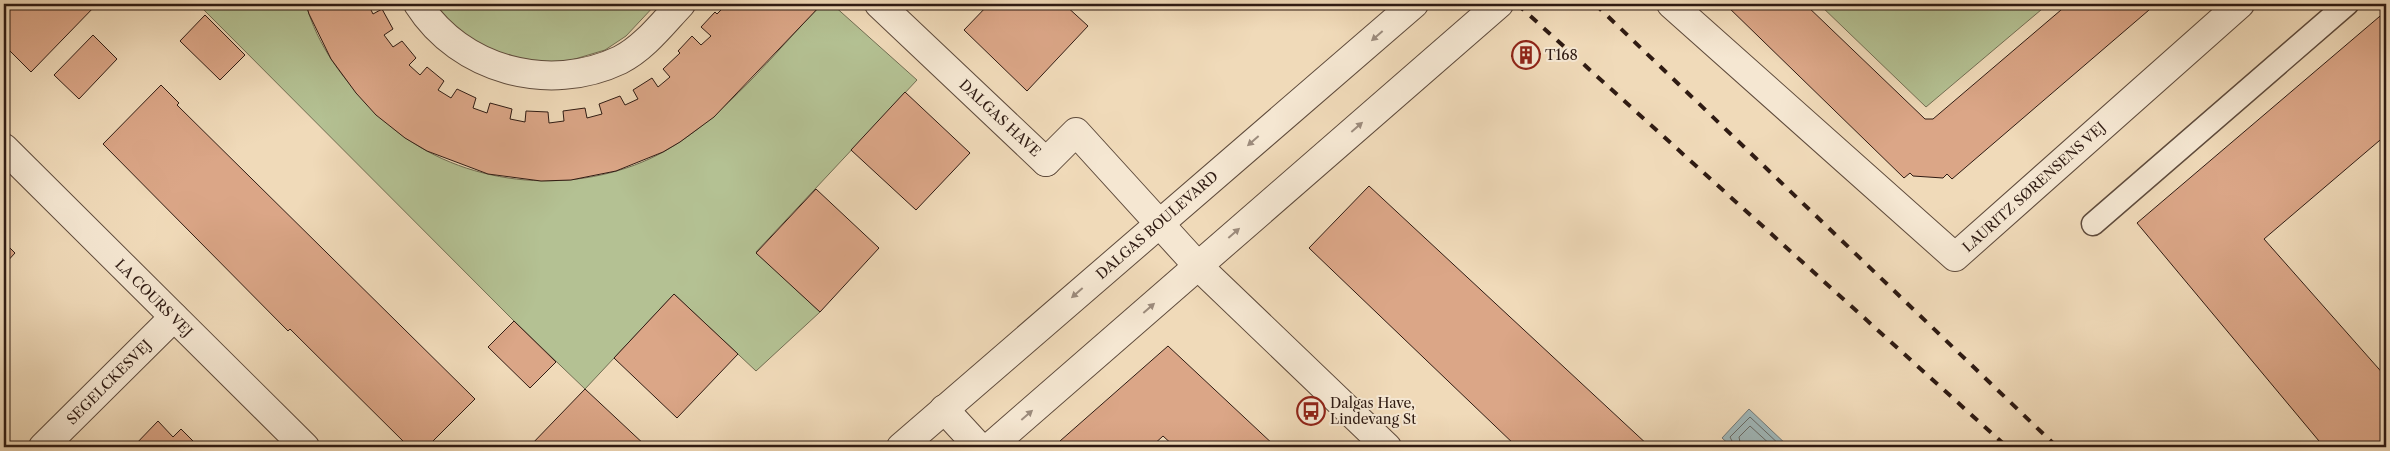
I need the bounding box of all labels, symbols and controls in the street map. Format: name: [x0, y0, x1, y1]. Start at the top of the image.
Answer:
one-way arrow: [1370, 30, 1383, 41]
building icon: T168: [1511, 40, 1541, 70]
place label: T168: [1545, 46, 1578, 64]
street label: DALGAS HAVE: [955, 76, 1045, 160]
street label: LAURITZ SØRENSENS VEJ: [1959, 118, 2109, 256]
one-way arrow: [1351, 122, 1363, 133]
one-way arrow: [1247, 136, 1260, 147]
street label: DALGAS BOULEVARD: [1092, 167, 1222, 283]
one-way arrow: [1227, 228, 1240, 239]
street label: LA COURS VEJ: [111, 255, 197, 341]
one-way arrow: [1072, 287, 1084, 299]
one-way arrow: [1142, 302, 1155, 313]
street label: SEGELCKESVEJ: [63, 336, 155, 428]
place label: Dalgas Have, Lindevang St: [1330, 394, 1416, 428]
bus stop icon: Dalgas Have, Lindevang St: [1296, 396, 1326, 426]
one-way arrow: [1021, 410, 1033, 421]

